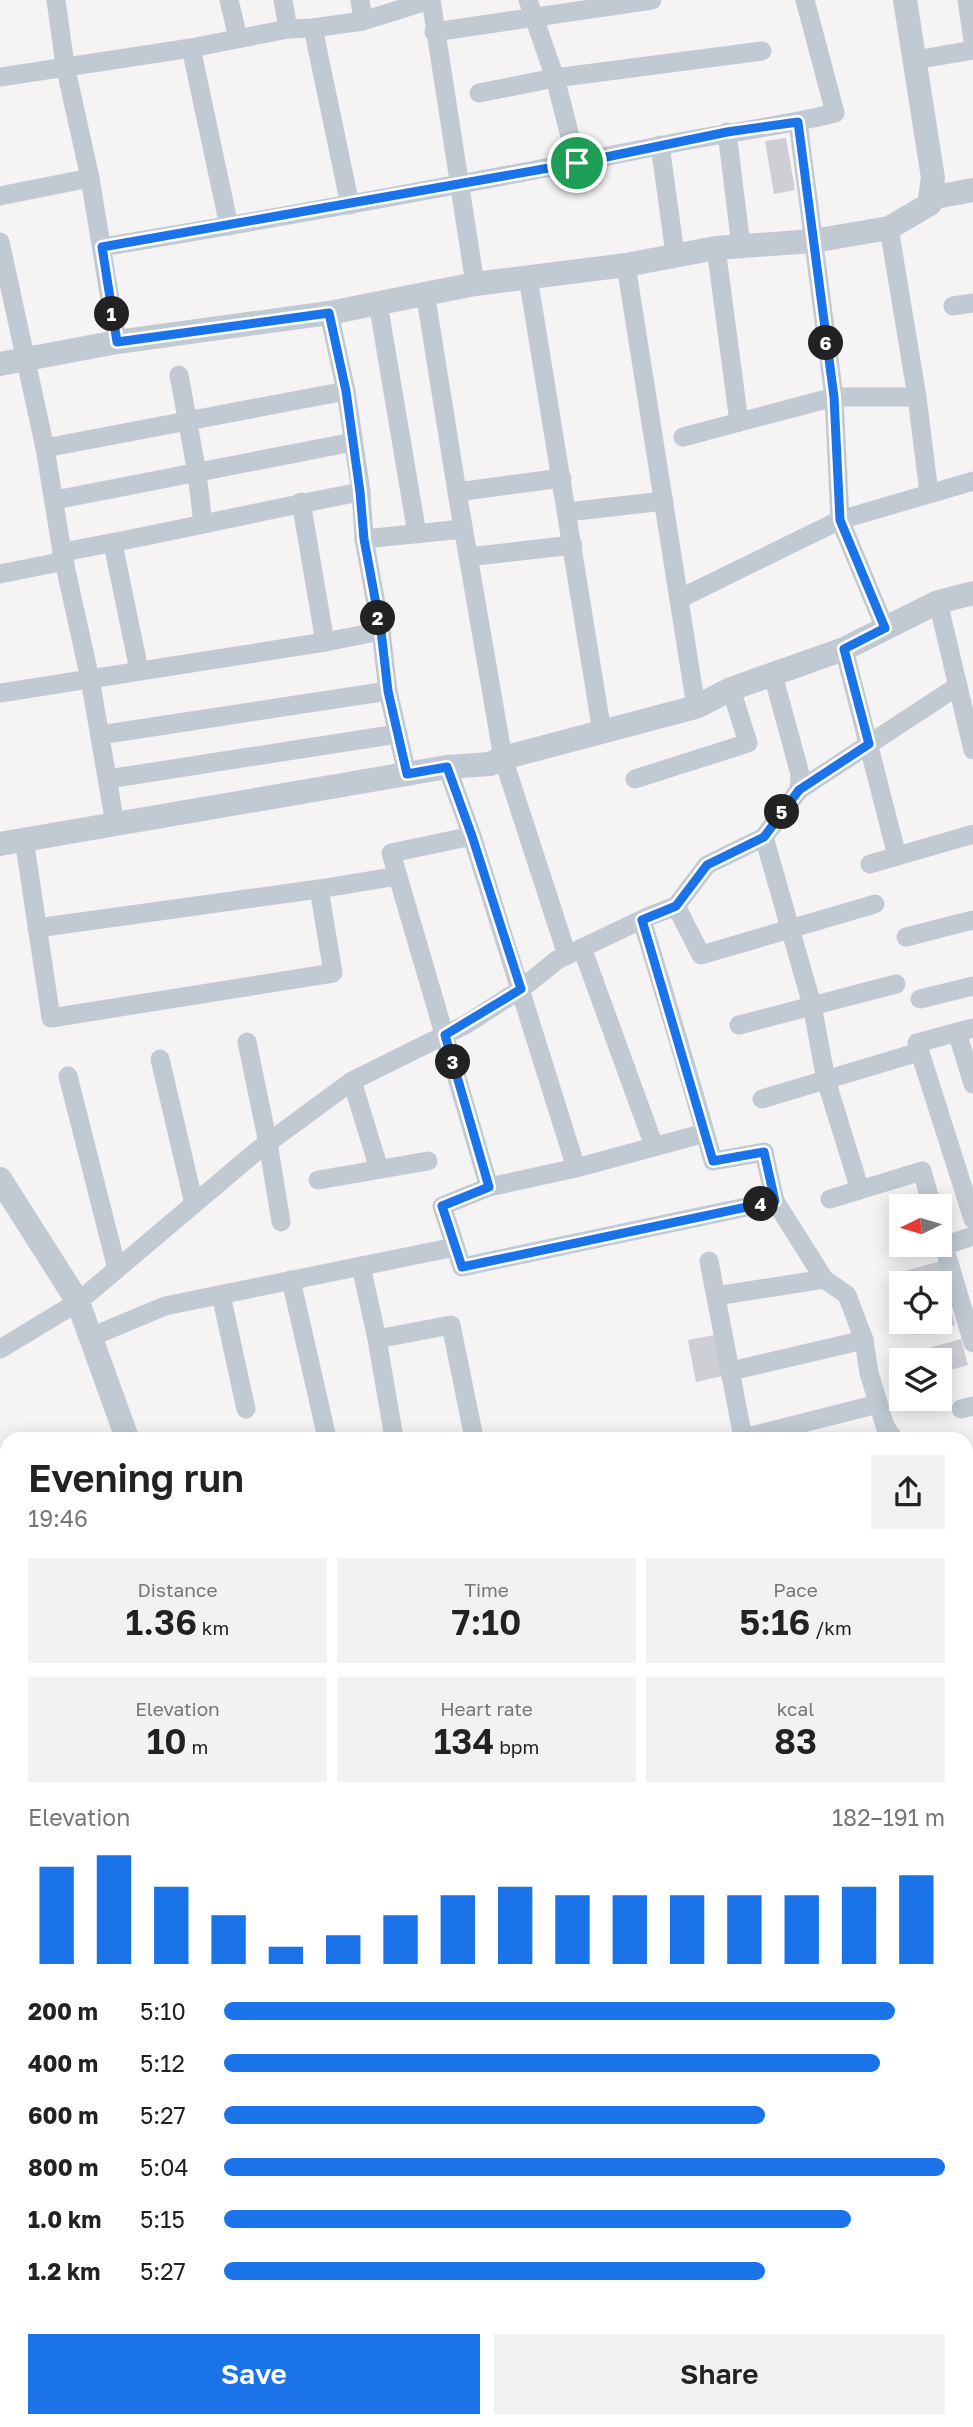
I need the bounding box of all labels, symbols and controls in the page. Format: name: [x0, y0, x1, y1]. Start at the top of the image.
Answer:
pin: [547, 133, 607, 193]
icon: arrive: [558, 144, 596, 182]
pin: 1: [94, 296, 130, 332]
text: 1: [107, 302, 116, 325]
pin: 6: [808, 326, 844, 360]
text: 6: [819, 331, 832, 354]
pin: 2: [360, 600, 396, 636]
text: 2: [372, 606, 383, 629]
pin: 5: [764, 794, 800, 830]
text: 5: [776, 800, 787, 823]
pin: 3: [435, 1044, 470, 1080]
text: 3: [447, 1050, 458, 1073]
pin: 4: [744, 1186, 778, 1222]
text: 4: [755, 1192, 766, 1215]
north arrow: [889, 1194, 952, 1256]
map controls: [889, 1194, 952, 1411]
button: locate: [889, 1271, 952, 1334]
button: layers: [889, 1348, 952, 1411]
text: Evening run: [28, 1455, 244, 1500]
button: share: [871, 1455, 945, 1529]
text: 19:46: [28, 1504, 88, 1532]
text: Distance: [138, 1578, 217, 1601]
text: Time: [464, 1578, 509, 1601]
text: Pace: [773, 1578, 818, 1601]
text: 1.36: [126, 1601, 197, 1643]
text: 7:10: [452, 1601, 521, 1643]
text: 5:16: [739, 1601, 810, 1643]
text: km: [197, 1616, 229, 1639]
text: /km: [810, 1616, 852, 1639]
text: Elevation: [135, 1697, 220, 1720]
text: Heart rate: [440, 1697, 533, 1720]
text: kcal: [777, 1697, 814, 1720]
text: 10: [147, 1720, 187, 1762]
text: 134: [434, 1720, 494, 1762]
text: 83: [774, 1720, 817, 1762]
text: m: [187, 1735, 208, 1758]
text: bpm: [494, 1735, 539, 1758]
text: Elevation: [28, 1803, 130, 1831]
text: 182–191 m: [832, 1803, 945, 1831]
text: 200 m: [28, 1997, 98, 2025]
text: 5:10: [140, 1997, 186, 2025]
text: 400 m: [28, 2049, 98, 2077]
text: 5:12: [140, 2049, 185, 2077]
text: 600 m: [28, 2101, 98, 2129]
text: 5:27: [140, 2101, 186, 2129]
text: 800 m: [28, 2153, 99, 2181]
text: 5:04: [140, 2153, 189, 2181]
text: 1.0 km: [28, 2205, 101, 2233]
text: 5:15: [140, 2205, 185, 2233]
text: 1.2 km: [28, 2257, 100, 2285]
text: 5:27: [140, 2257, 186, 2285]
button: Save: [28, 2334, 480, 2414]
button: Share: [494, 2334, 945, 2414]

